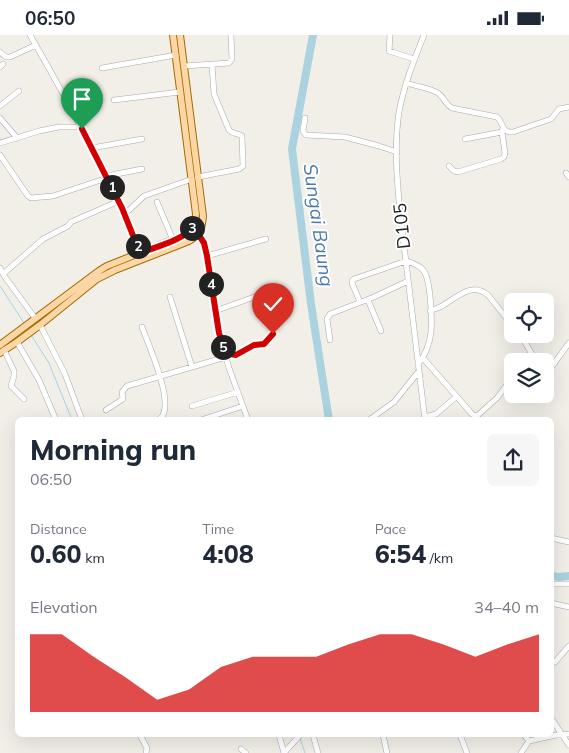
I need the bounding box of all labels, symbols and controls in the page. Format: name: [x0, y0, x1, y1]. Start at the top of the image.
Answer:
text: 06:50: [25, 6, 75, 30]
pin: [61, 78, 103, 129]
icon: arrive: [68, 85, 96, 113]
water label: Sungai Baung: [298, 162, 340, 288]
pin: 1: [100, 175, 124, 199]
text: 1: [108, 178, 117, 196]
street label: D105: [388, 202, 415, 250]
pin: 3: [180, 215, 204, 241]
text: 3: [188, 219, 197, 237]
pin: 2: [126, 233, 150, 259]
text: 2: [134, 237, 143, 255]
pin: 4: [198, 271, 224, 297]
text: 4: [207, 275, 216, 293]
pin: [252, 283, 294, 334]
icon: check: [259, 290, 287, 318]
map controls: [504, 293, 554, 403]
button: locate: [504, 293, 554, 343]
pin: 5: [210, 335, 236, 359]
text: 5: [219, 338, 228, 356]
button: layers: [504, 353, 554, 403]
text: Morning run: [30, 432, 196, 467]
button: share: [487, 434, 539, 486]
text: 06:50: [30, 469, 72, 489]
text: Distance: [30, 520, 87, 538]
text: Time: [202, 520, 234, 538]
text: Pace: [375, 520, 406, 538]
text: 0.60: [30, 538, 82, 569]
text: 4:08: [202, 538, 254, 569]
text: 6:54: [375, 538, 426, 569]
text: km: [82, 549, 105, 567]
text: /km: [426, 549, 453, 567]
text: Elevation: [30, 597, 98, 617]
text: 34–40 m: [474, 597, 539, 617]

